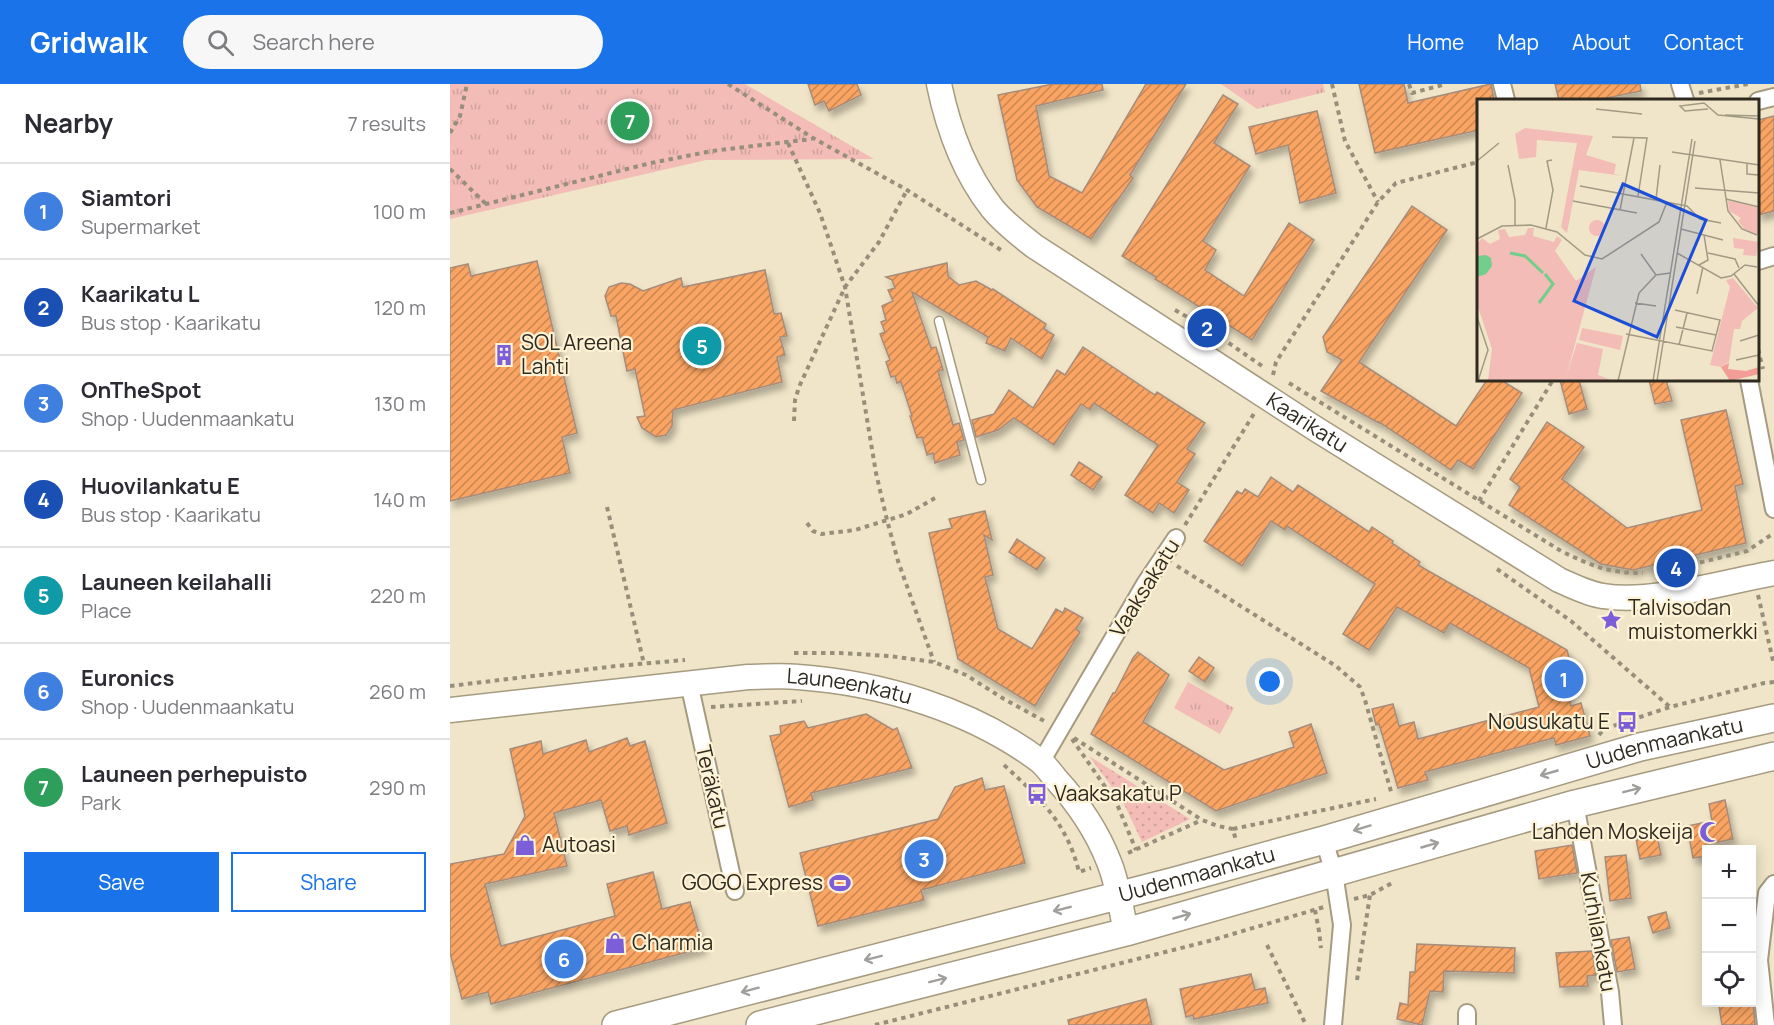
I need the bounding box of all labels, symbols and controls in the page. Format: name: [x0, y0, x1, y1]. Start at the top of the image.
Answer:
search box: [183, 15, 603, 69]
text: Gridwalk: [30, 23, 147, 61]
icon: search: [204, 26, 237, 59]
text: Search here: [252, 27, 375, 57]
text: Home: [1407, 28, 1464, 56]
text: Map: [1497, 28, 1539, 56]
text: About: [1572, 28, 1631, 56]
text: Contact: [1664, 28, 1744, 56]
pin: 7: [610, 99, 650, 144]
inset map: [1477, 99, 1759, 381]
text: Nearby: [24, 105, 113, 141]
text: 7 results: [348, 110, 426, 137]
text: Siamtori: [81, 183, 172, 213]
text: 1: [39, 198, 48, 225]
text: 100 m: [373, 198, 426, 225]
text: Supermarket: [81, 213, 201, 240]
text: Kaarikatu L: [81, 279, 199, 309]
text: 2: [38, 294, 49, 321]
text: 120 m: [374, 294, 426, 321]
pin: 2: [1188, 306, 1227, 350]
text: Bus stop · Kaarikatu: [81, 309, 261, 336]
pin: 5: [682, 324, 722, 368]
place label: SOL Areena Lahti: [521, 328, 632, 380]
building icon: SOL Areena Lahti: [492, 343, 516, 367]
text: OnTheSpot: [81, 375, 201, 405]
street label: Kaarikatu: [1261, 386, 1353, 458]
text: 3: [38, 390, 49, 417]
text: 130 m: [374, 390, 426, 417]
text: Shop · Uudenmaankatu: [81, 405, 294, 432]
text: Huovilankatu E: [81, 471, 240, 501]
text: 4: [37, 486, 50, 513]
text: 140 m: [373, 486, 426, 513]
text: Bus stop · Kaarikatu: [81, 501, 261, 528]
street label: Vaaksakatu: [1103, 533, 1185, 642]
pin: 4: [1656, 546, 1696, 590]
text: Launeen keilahalli: [81, 567, 272, 597]
text: 5: [38, 582, 49, 609]
text: 220 m: [370, 582, 426, 609]
place label: Talvisodan muistomerkki: [1628, 593, 1758, 645]
text: Place: [81, 597, 131, 624]
place icon: Talvisodan muistomerkki: [1599, 608, 1623, 632]
pin: 1: [1544, 656, 1584, 702]
street label: Launeenkatu: [786, 661, 916, 710]
text: Euronics: [81, 663, 174, 693]
your location: [1255, 667, 1284, 696]
text: 6: [37, 678, 50, 705]
text: 260 m: [369, 678, 426, 705]
text: Shop · Uudenmaankatu: [81, 693, 294, 720]
place label: Nousukatu E: [1488, 707, 1610, 735]
street label: Uudenmaankatu: [1582, 710, 1746, 775]
bus stop icon: Nousukatu E: [1615, 710, 1639, 734]
street label: Teräkatu: [690, 742, 736, 831]
text: Launeen perhepuisto: [81, 759, 307, 789]
one-way arrow: [1540, 768, 1559, 779]
text: 7: [38, 774, 49, 801]
text: 290 m: [369, 774, 426, 801]
place label: Vaaksakatu P: [1054, 779, 1182, 807]
bus stop icon: Vaaksakatu P: [1025, 782, 1049, 806]
one-way arrow: [1622, 784, 1641, 796]
text: Park: [81, 789, 121, 816]
place label: Lahden Moskeija: [1532, 817, 1693, 845]
mosque icon: Lahden Moskeija: [1698, 820, 1722, 844]
one-way arrow: [1353, 823, 1372, 834]
place label: Autoasi: [542, 830, 616, 858]
shop icon: Autoasi: [513, 833, 537, 857]
pin: 3: [904, 836, 944, 882]
street label: Uudenmaankatu: [1115, 839, 1278, 908]
one-way arrow: [1420, 839, 1439, 850]
map controls: [1702, 845, 1756, 1007]
button: +: [1702, 845, 1756, 899]
button: Save: [24, 852, 219, 912]
button: Share: [231, 852, 426, 912]
place label: GOGO Express: [682, 868, 823, 896]
street label: Kurhilankatu: [1575, 870, 1623, 994]
sports icon: GOGO Express: [828, 871, 852, 895]
button: −: [1702, 899, 1756, 953]
one-way arrow: [1053, 904, 1072, 916]
one-way arrow: [1172, 910, 1191, 921]
place label: Charmia: [632, 928, 713, 956]
shop icon: Charmia: [603, 931, 627, 955]
pin: 6: [544, 936, 584, 982]
one-way arrow: [864, 953, 883, 964]
button: locate: [1702, 953, 1756, 1007]
one-way arrow: [928, 973, 947, 985]
one-way arrow: [741, 985, 760, 996]

